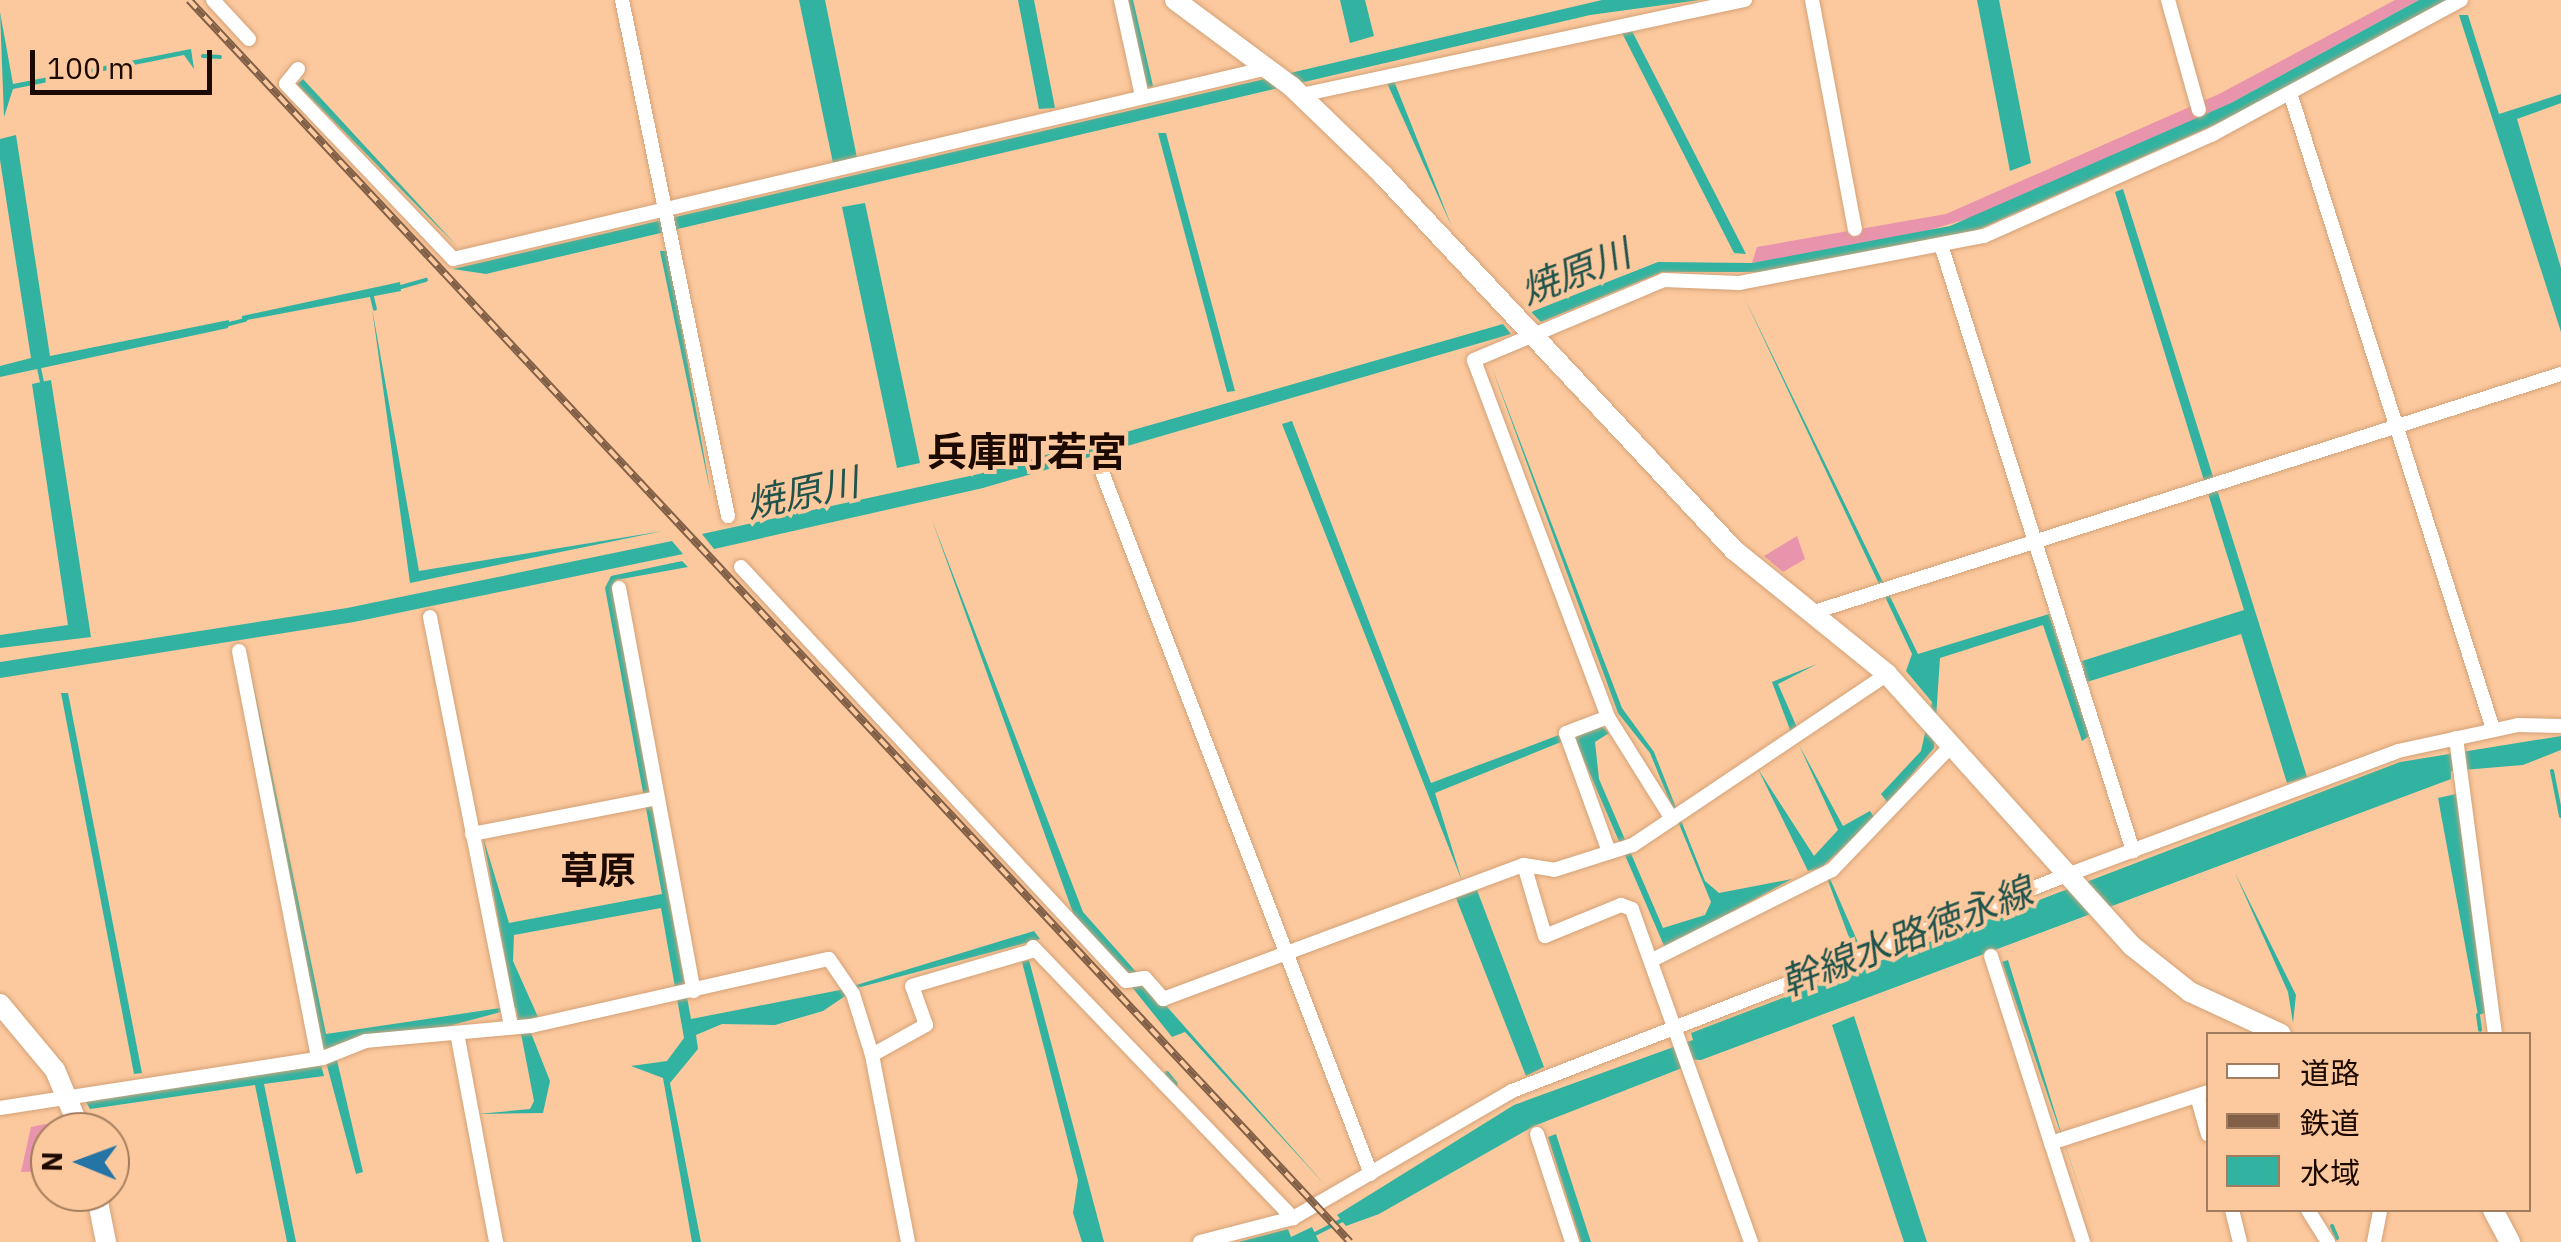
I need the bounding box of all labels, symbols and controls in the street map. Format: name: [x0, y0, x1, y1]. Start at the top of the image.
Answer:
scale bar: [35, 30, 218, 92]
text: 100 m: [47, 48, 134, 87]
water label: 焼原川: [1514, 229, 1636, 313]
district label: 兵庫町若宮: [927, 427, 1127, 475]
water label: 焼原川: [742, 458, 862, 526]
district label: 草原: [560, 847, 636, 893]
water label: 幹線水路徳永線: [1774, 867, 2038, 1005]
legend: [2206, 1032, 2531, 1212]
text: 道路: [2300, 1053, 2360, 1092]
text: 鉄道: [2300, 1103, 2360, 1142]
north arrow: [30, 1112, 130, 1212]
text: N: [33, 1151, 70, 1172]
text: 水域: [2300, 1153, 2360, 1192]

